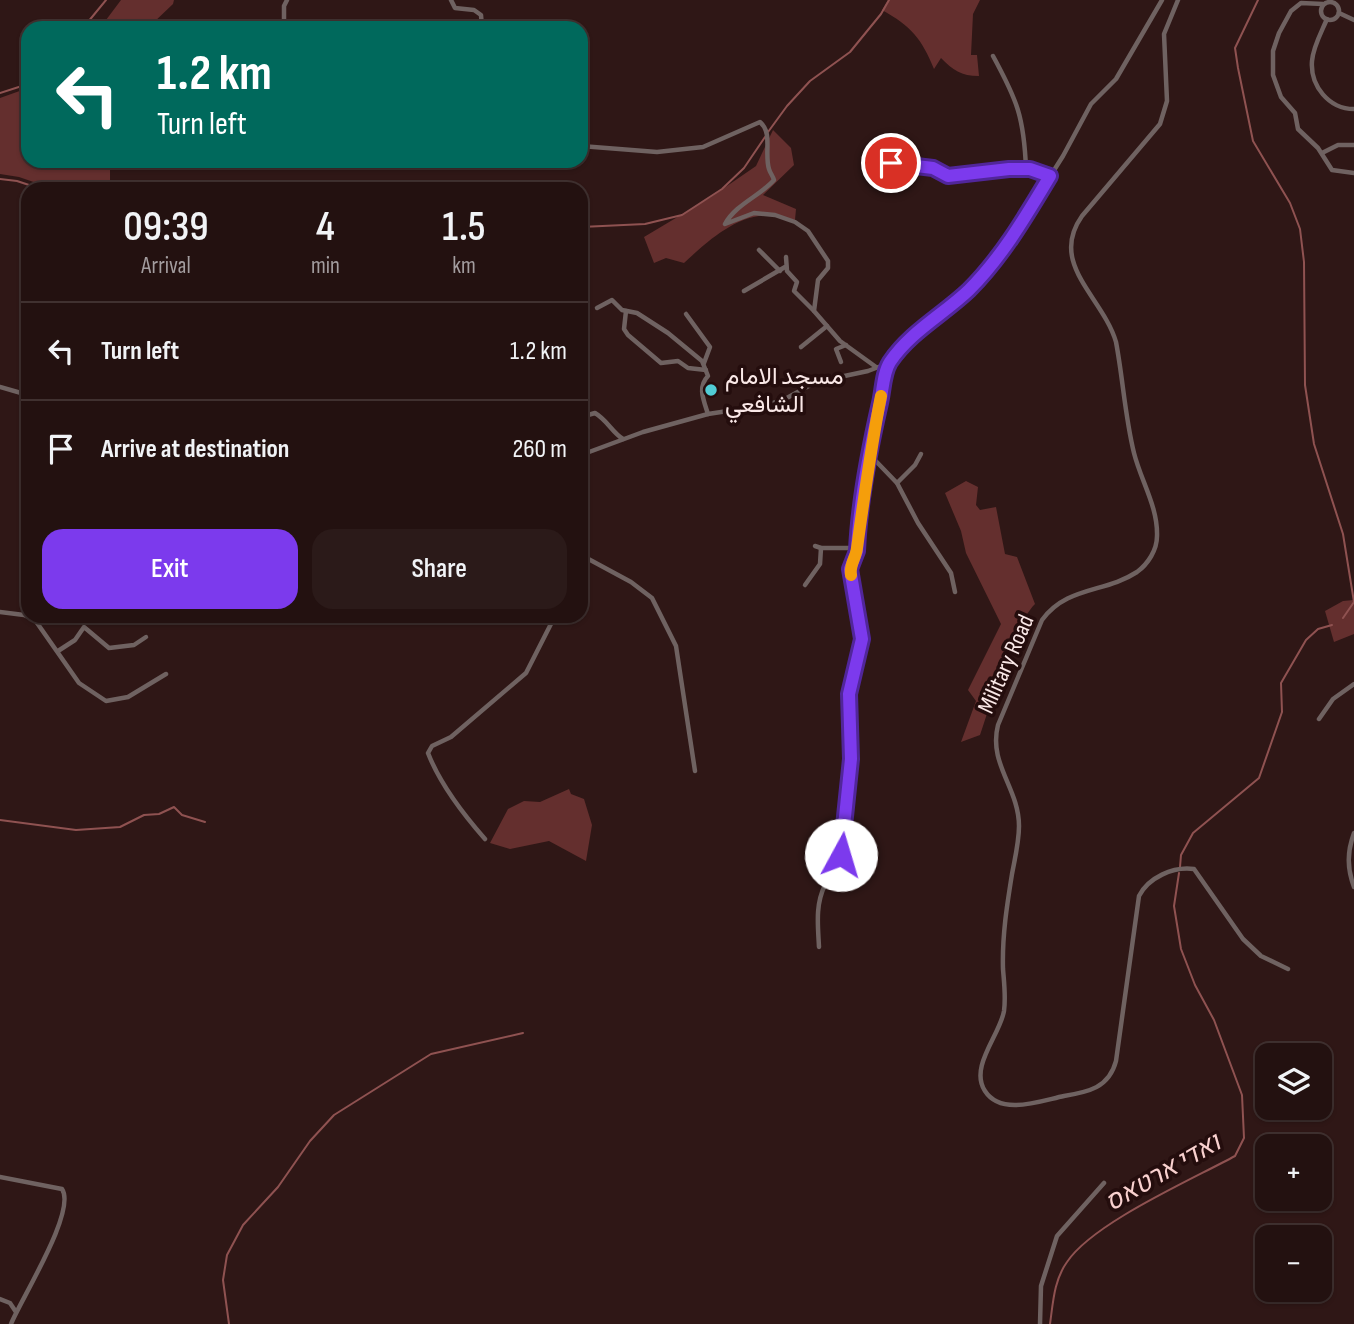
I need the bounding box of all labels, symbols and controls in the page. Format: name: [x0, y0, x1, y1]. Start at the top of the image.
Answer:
text: 1.2 km: [157, 45, 272, 104]
icon: left: [42, 49, 133, 140]
text: Turn left: [157, 105, 247, 144]
pin: [861, 133, 921, 193]
icon: arrive: [872, 144, 910, 182]
text: 09:39: [123, 202, 209, 253]
text: 4: [316, 202, 335, 253]
text: 1.5: [442, 202, 486, 253]
text: Arrival: [141, 252, 191, 280]
text: min: [311, 252, 340, 280]
text: km: [452, 252, 476, 280]
icon: left: [42, 332, 80, 370]
text: Turn left: [101, 336, 179, 367]
text: 1.2 km: [510, 336, 567, 367]
place label: مسجد الامام الشافعي: [725, 362, 844, 423]
marker: مسجد الامام الشافعي: [703, 382, 719, 398]
icon: arrive: [42, 430, 80, 468]
text: Arrive at destination: [101, 434, 289, 465]
text: 260 m: [512, 434, 567, 465]
button: Exit: [42, 529, 298, 609]
button: Share: [312, 529, 567, 609]
street label: Military Road: [971, 610, 1041, 718]
position arrow: [804, 818, 878, 892]
map controls: [1255, 1043, 1332, 1302]
button: layers: [1255, 1043, 1332, 1120]
water label: ואדי ארטאס: [1100, 1126, 1228, 1219]
button: +: [1255, 1134, 1332, 1211]
button: −: [1255, 1225, 1332, 1302]

